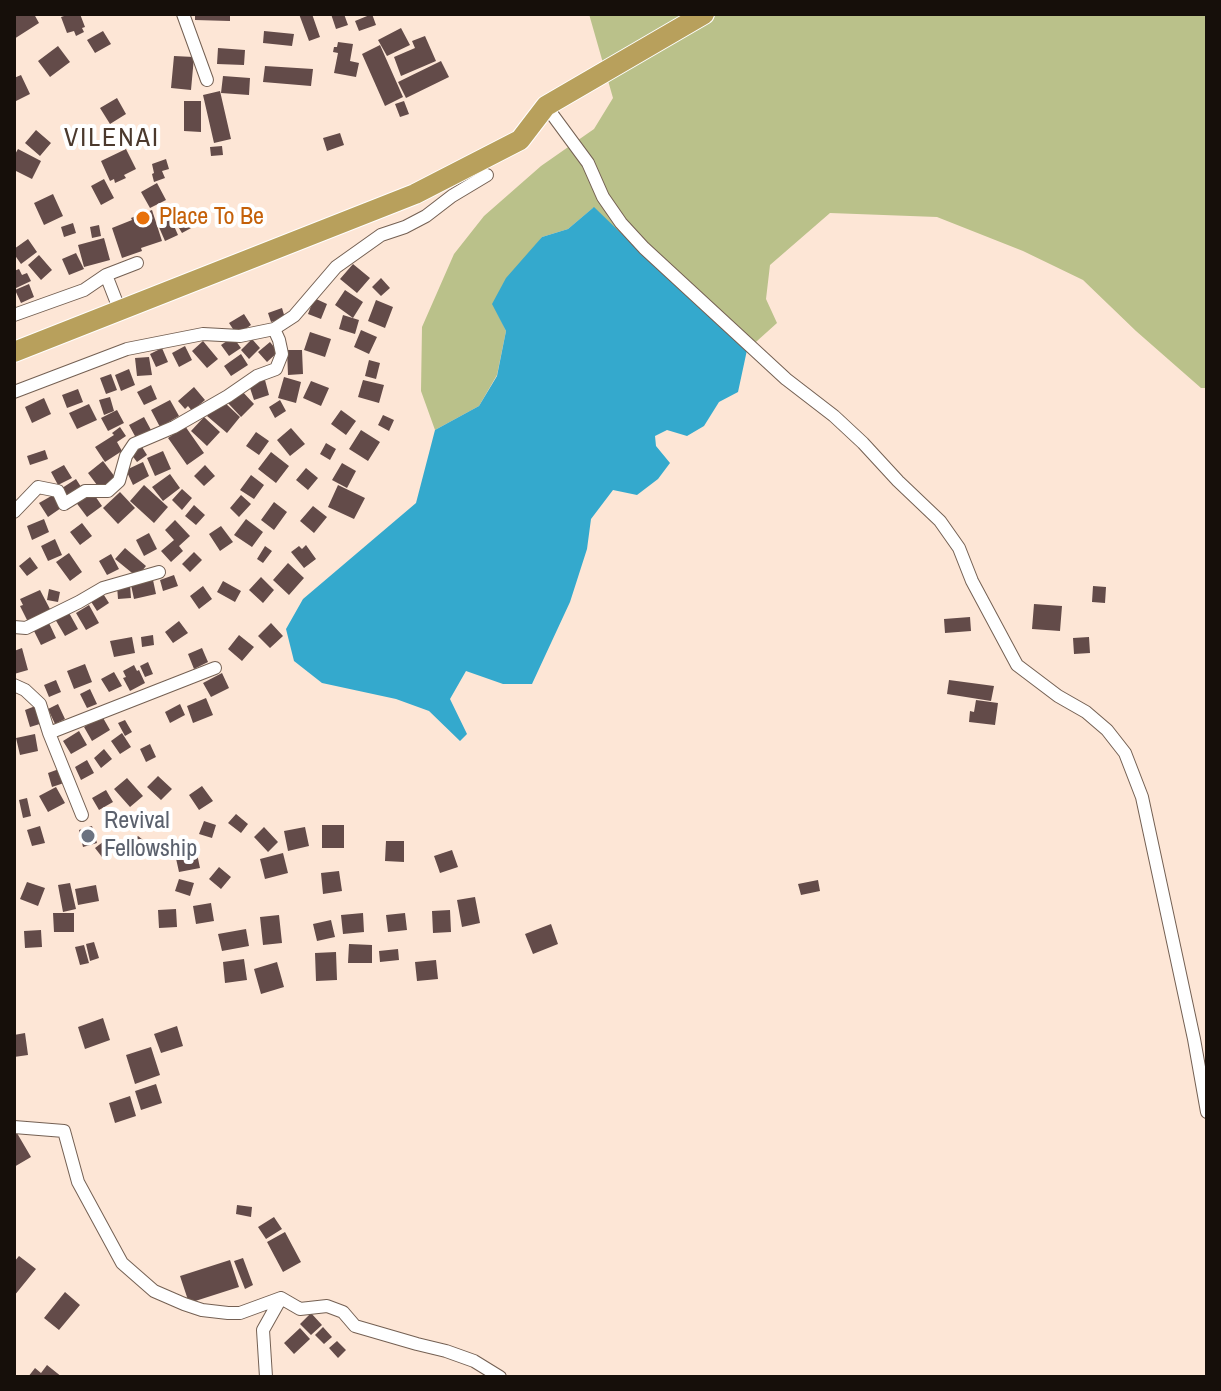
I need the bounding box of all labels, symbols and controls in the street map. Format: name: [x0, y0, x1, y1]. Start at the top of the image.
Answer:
district label: VILENAI: [64, 123, 160, 155]
place label: Place To Be: [159, 204, 264, 232]
marker: Place To Be: [134, 209, 152, 227]
place label: Revival Fellowship: [104, 808, 197, 864]
marker: Revival Fellowship: [79, 827, 97, 845]

